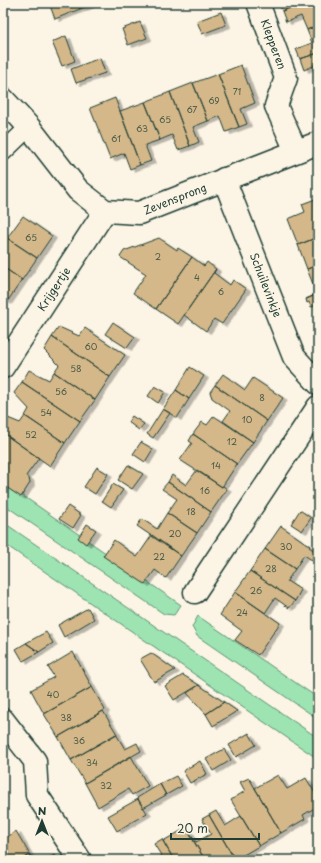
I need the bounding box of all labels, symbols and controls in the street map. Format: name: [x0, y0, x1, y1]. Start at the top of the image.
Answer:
street label: Klepperen: [257, 16, 291, 72]
house number: 71: [233, 84, 241, 98]
house number: 69: [208, 93, 220, 107]
house number: 67: [186, 102, 198, 116]
house number: 65: [159, 112, 171, 126]
house number: 63: [136, 121, 148, 135]
house number: 61: [111, 131, 121, 145]
street label: Zevensprong: [141, 178, 209, 218]
house number: 65: [25, 230, 37, 244]
house number: 2: [155, 249, 161, 263]
street label: Schuilevinkje: [246, 250, 287, 320]
street label: Krijgertje: [33, 263, 74, 314]
house number: 4: [194, 270, 200, 284]
house number: 6: [218, 284, 224, 298]
house number: 60: [85, 339, 98, 353]
house number: 58: [70, 361, 82, 375]
house number: 56: [55, 384, 67, 398]
house number: 8: [259, 390, 265, 404]
house number: 54: [40, 405, 52, 419]
house number: 10: [242, 412, 253, 426]
house number: 52: [25, 427, 37, 441]
house number: 12: [227, 434, 237, 448]
house number: 14: [211, 458, 221, 472]
house number: 16: [200, 483, 210, 497]
house number: 18: [186, 504, 196, 518]
house number: 20: [169, 526, 182, 540]
house number: 30: [280, 539, 293, 553]
house number: 22: [153, 549, 165, 563]
house number: 28: [265, 561, 277, 575]
house number: 26: [250, 583, 262, 597]
house number: 24: [236, 605, 248, 619]
house number: 40: [47, 687, 60, 701]
house number: 38: [60, 710, 72, 724]
house number: 36: [73, 733, 85, 747]
house number: 34: [86, 755, 98, 769]
house number: 32: [100, 778, 112, 792]
north arrow: [22, 801, 62, 841]
text: N: [38, 802, 47, 819]
scale bar: [171, 815, 259, 841]
text: 20 m: [177, 819, 208, 837]

